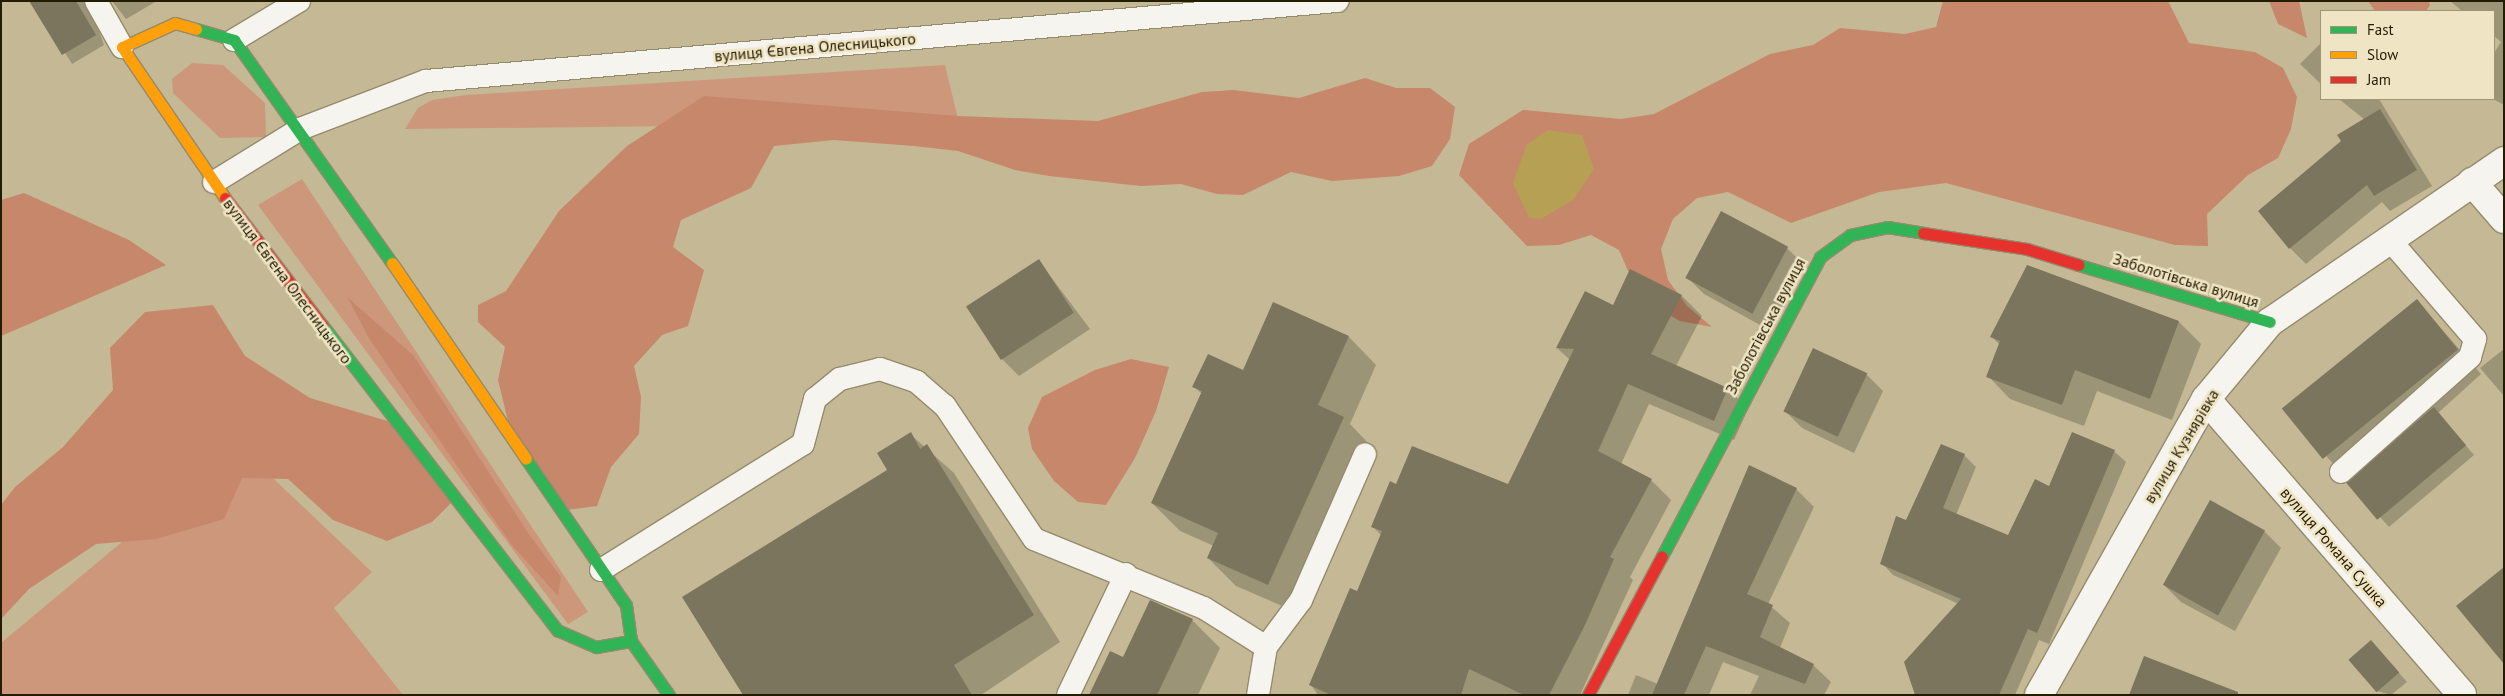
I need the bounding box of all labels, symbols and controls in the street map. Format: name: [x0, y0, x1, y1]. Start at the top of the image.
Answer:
legend: [2320, 10, 2495, 100]
text: Fast: [2367, 20, 2394, 39]
street label: вулиця Євгена Олесницького: [714, 29, 916, 65]
text: Slow: [2367, 45, 2398, 64]
text: Jam: [2367, 70, 2391, 89]
street label: вулиця Євгена Олесницького: [220, 195, 356, 367]
street label: Заболотівська вулиця: [2111, 249, 2261, 311]
street label: Заболотівська вулиця: [1721, 255, 1809, 397]
street label: вулиця Кузнярівка: [2139, 385, 2223, 507]
street label: вулиця Романа Сушка: [2277, 483, 2391, 611]

